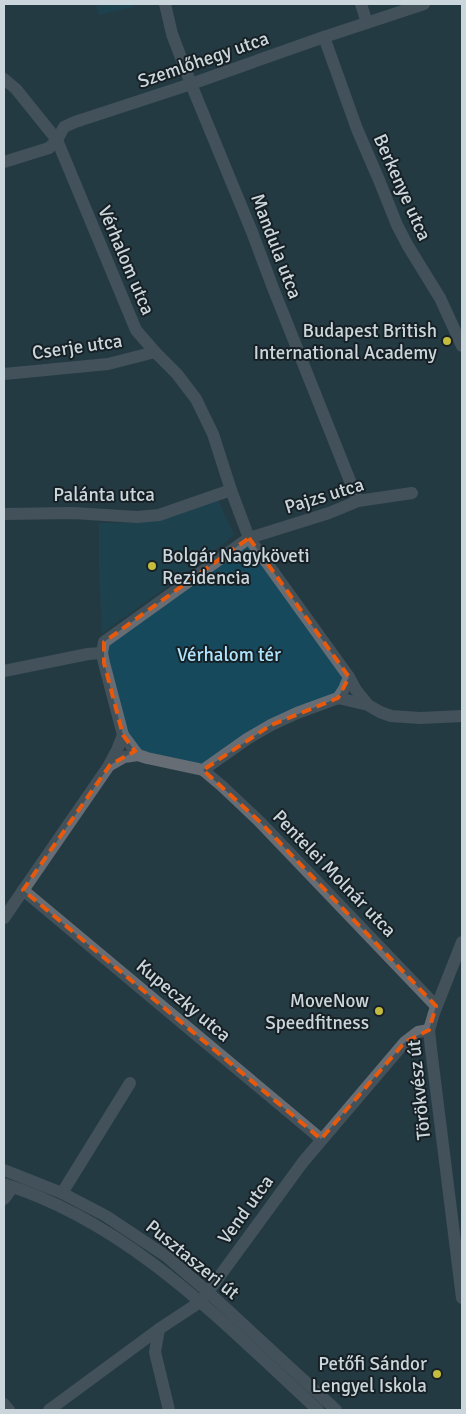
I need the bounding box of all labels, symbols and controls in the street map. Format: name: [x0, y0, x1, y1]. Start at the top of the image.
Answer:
street label: Szemlőhegy utca: [135, 26, 272, 94]
street label: Berkenye utca: [368, 130, 436, 245]
street label: Mandula utca: [245, 190, 307, 302]
street label: Vérhalom utca: [92, 202, 160, 319]
place label: Budapest British International Academy: [253, 319, 437, 365]
street label: Cserje utca: [30, 329, 124, 365]
marker: Budapest British International Academy: [441, 335, 453, 347]
street label: Pajzs utca: [282, 473, 367, 519]
street label: Palánta utca: [53, 483, 155, 507]
place label: Bolgár Nagyköveti Rezidencia: [162, 544, 310, 590]
marker: Bolgár Nagyköveti Rezidencia: [146, 560, 158, 572]
park label: Vérhalom tér: [177, 643, 281, 667]
street label: Pentelei Molnár utca: [267, 805, 401, 942]
street label: Kupeczky utca: [131, 954, 236, 1047]
place label: MoveNow Speedfitness: [265, 989, 369, 1035]
marker: MoveNow Speedfitness: [373, 1005, 385, 1017]
street label: Törökvész út: [402, 1038, 436, 1141]
street label: Vend utca: [213, 1170, 279, 1249]
street label: Pusztaszeri út: [141, 1215, 244, 1305]
place label: Petőfi Sándor Lengyel Iskola: [312, 1352, 427, 1398]
marker: Petőfi Sándor Lengyel Iskola: [431, 1368, 443, 1380]

